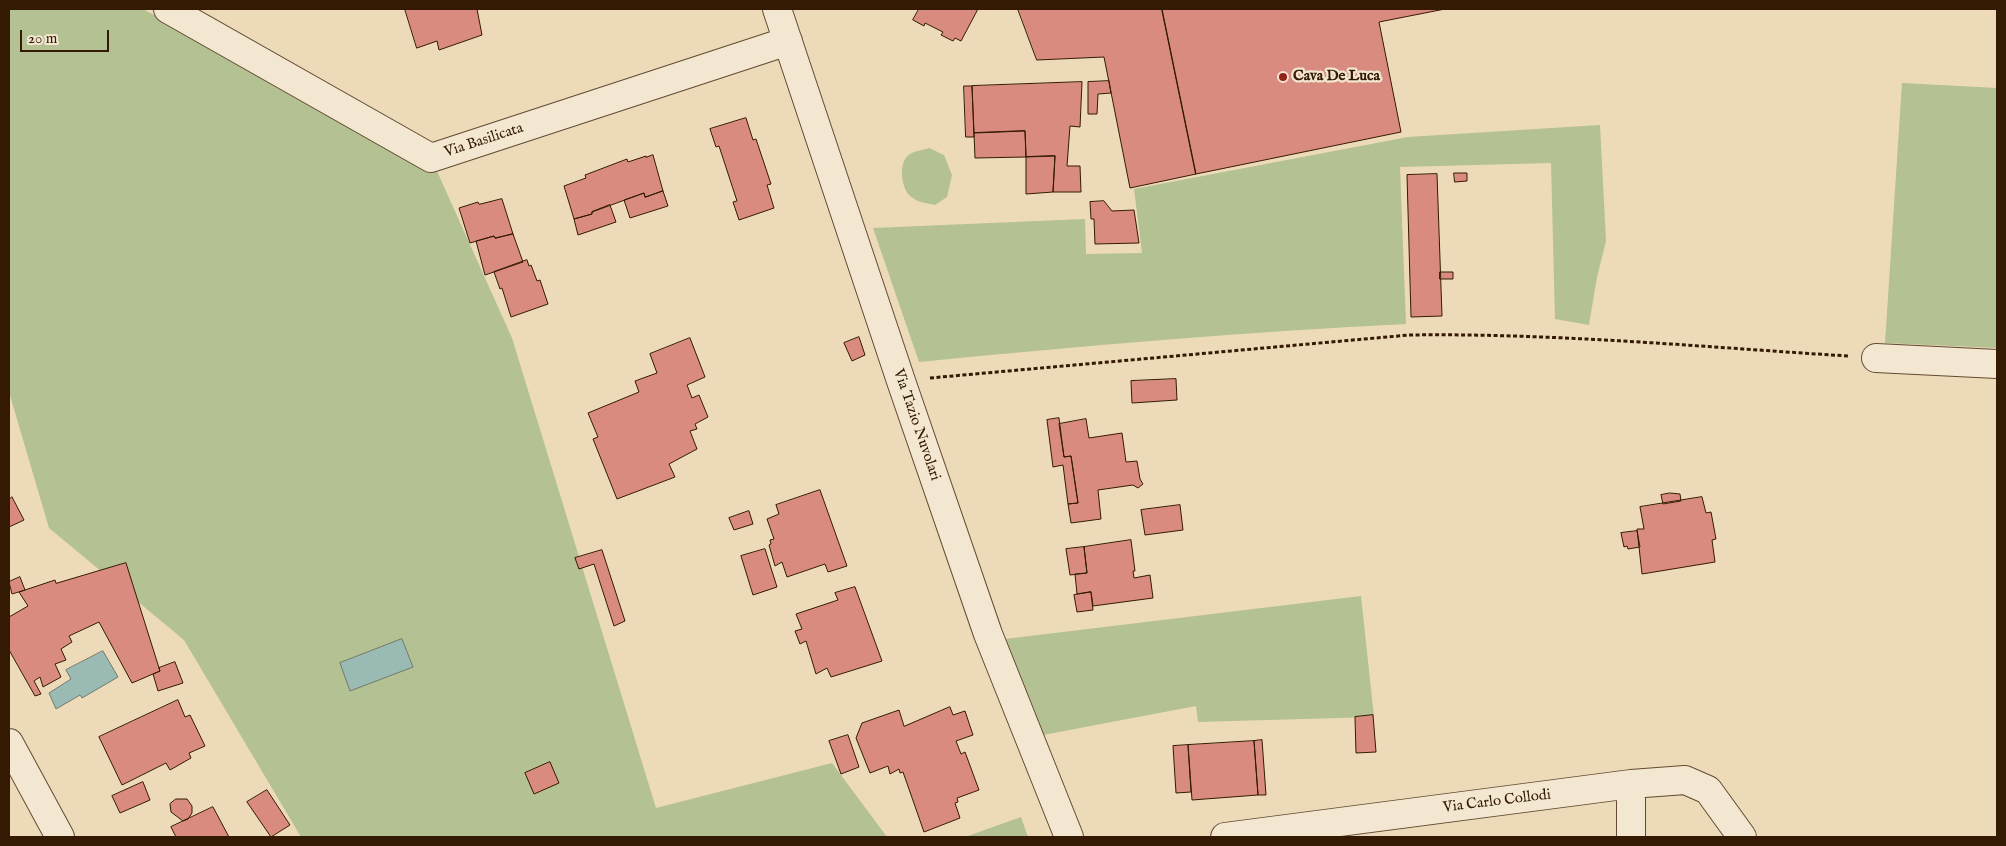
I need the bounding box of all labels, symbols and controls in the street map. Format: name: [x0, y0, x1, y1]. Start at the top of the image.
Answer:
scale bar: [22, 20, 111, 52]
text: 20 m: [28, 29, 57, 48]
place label: Cava De Luca: [1293, 68, 1380, 86]
marker: Cava De Luca: [1277, 71, 1289, 83]
street label: Via Basilicata: [442, 120, 526, 162]
street label: Via Tazio Nuvolari: [888, 367, 944, 483]
street label: Via Carlo Collodi: [1442, 786, 1552, 818]

